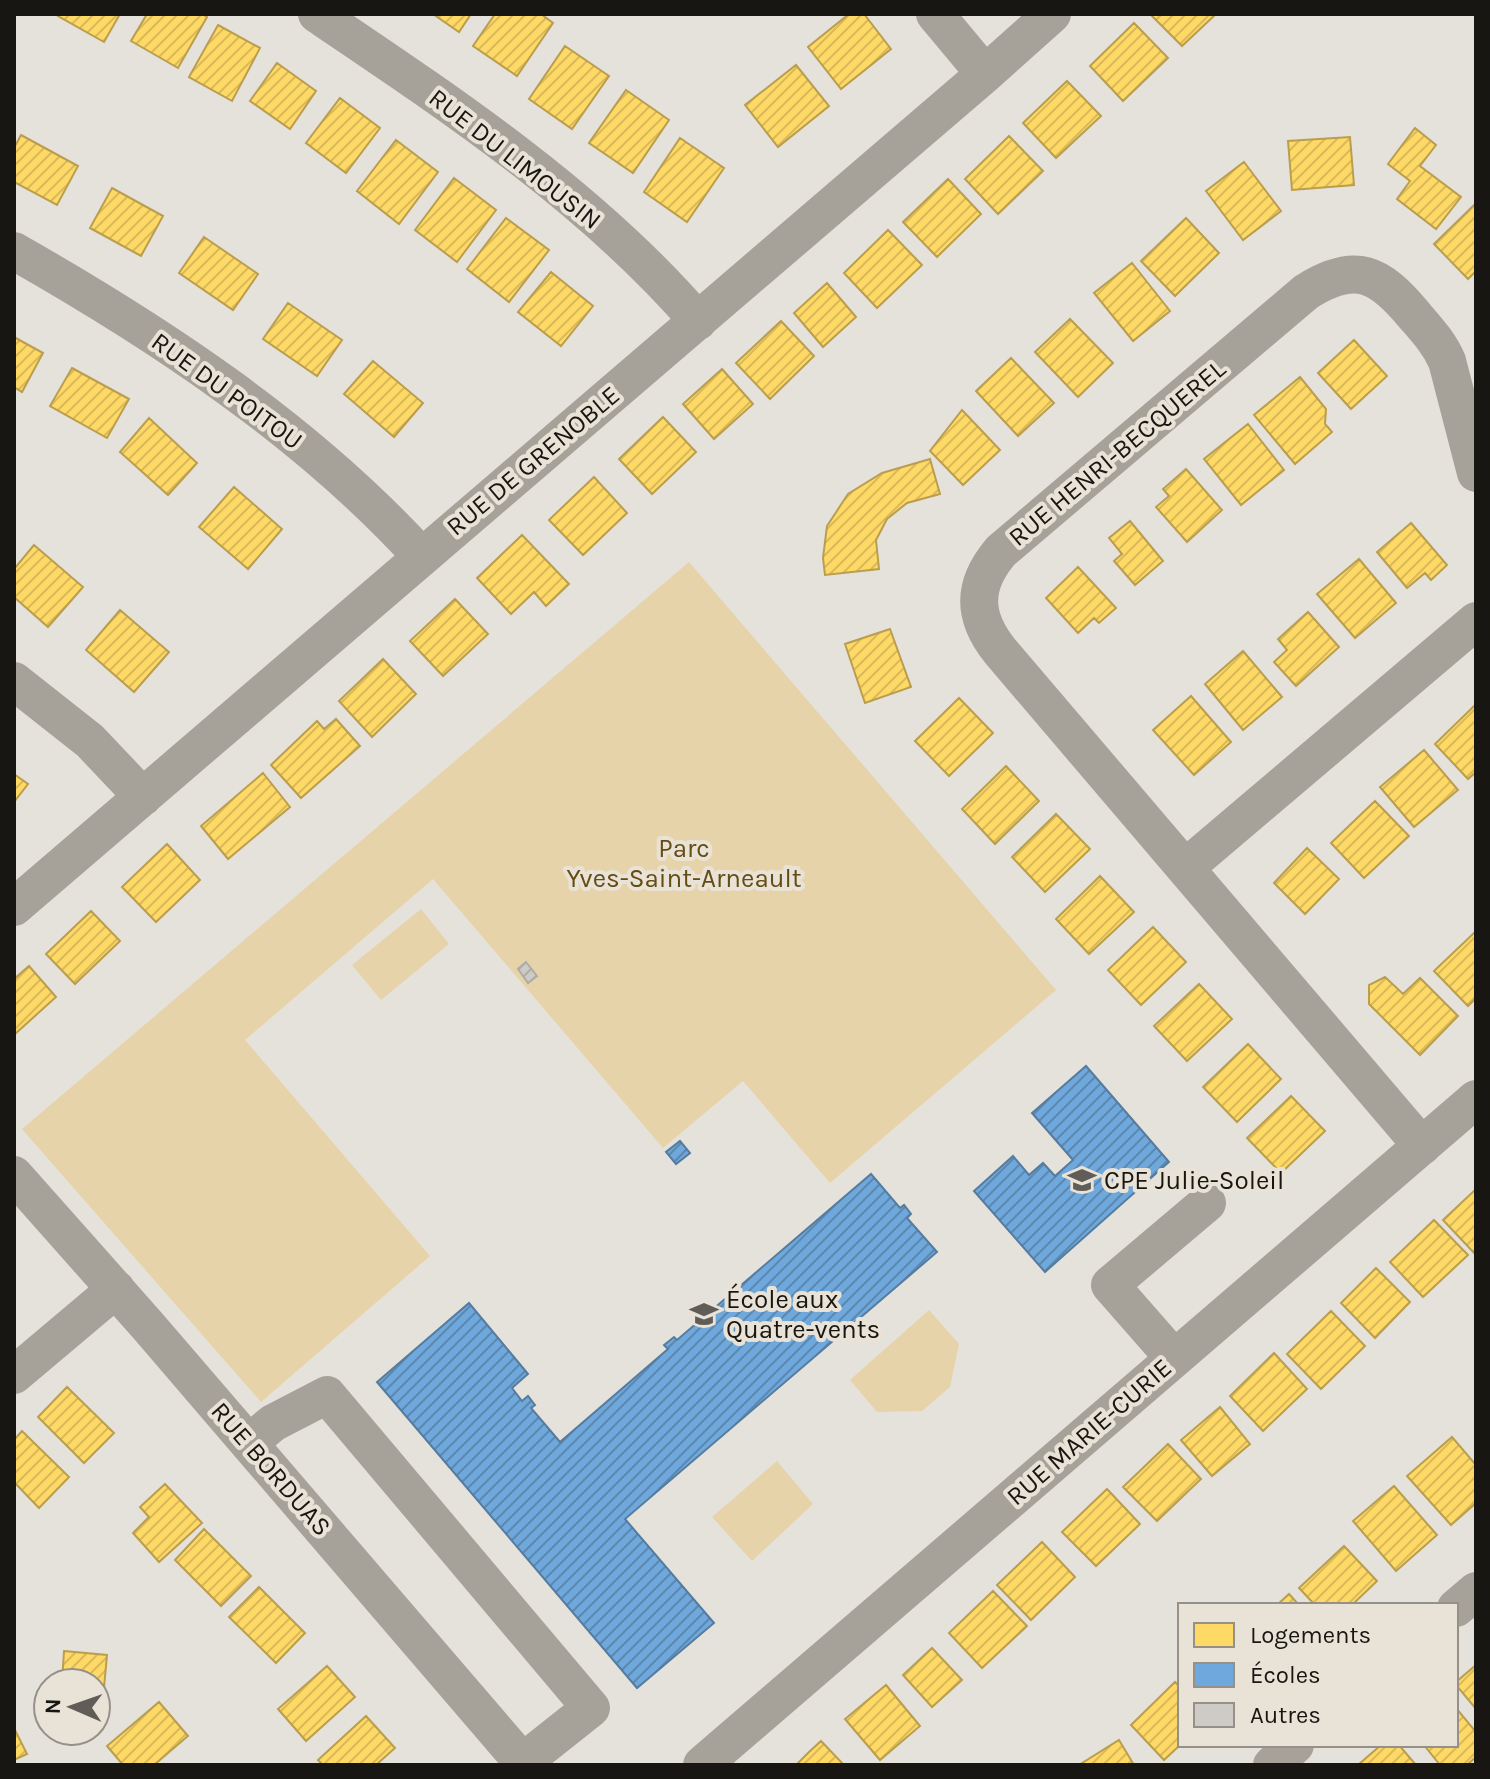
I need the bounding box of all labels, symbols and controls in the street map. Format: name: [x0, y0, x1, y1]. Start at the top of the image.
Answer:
street label: RUE DU LIMOUSIN: [423, 82, 607, 236]
street label: RUE DU POITOU: [145, 326, 309, 456]
street label: RUE HENRI-BECQUEREL: [1002, 353, 1232, 553]
street label: RUE DE GRENOBLE: [440, 380, 626, 542]
park label: Parc Yves-Saint-Arneault: [566, 833, 802, 894]
school or university icon: CPE Julie-Soleil: [1067, 1165, 1097, 1195]
place label: CPE Julie-Soleil: [1104, 1165, 1284, 1196]
place label: École aux Quatre-vents: [726, 1283, 880, 1345]
school or university icon: École aux Quatre-vents: [689, 1299, 719, 1329]
street label: RUE MARIE-CURIE: [1000, 1352, 1178, 1512]
street label: RUE BORDUAS: [204, 1396, 338, 1542]
legend: [1178, 1603, 1458, 1747]
text: Logements: [1250, 1621, 1371, 1649]
text: Écoles: [1250, 1660, 1321, 1689]
north arrow: [32, 1667, 112, 1747]
text: N: [40, 1698, 66, 1715]
text: Autres: [1250, 1701, 1321, 1729]

